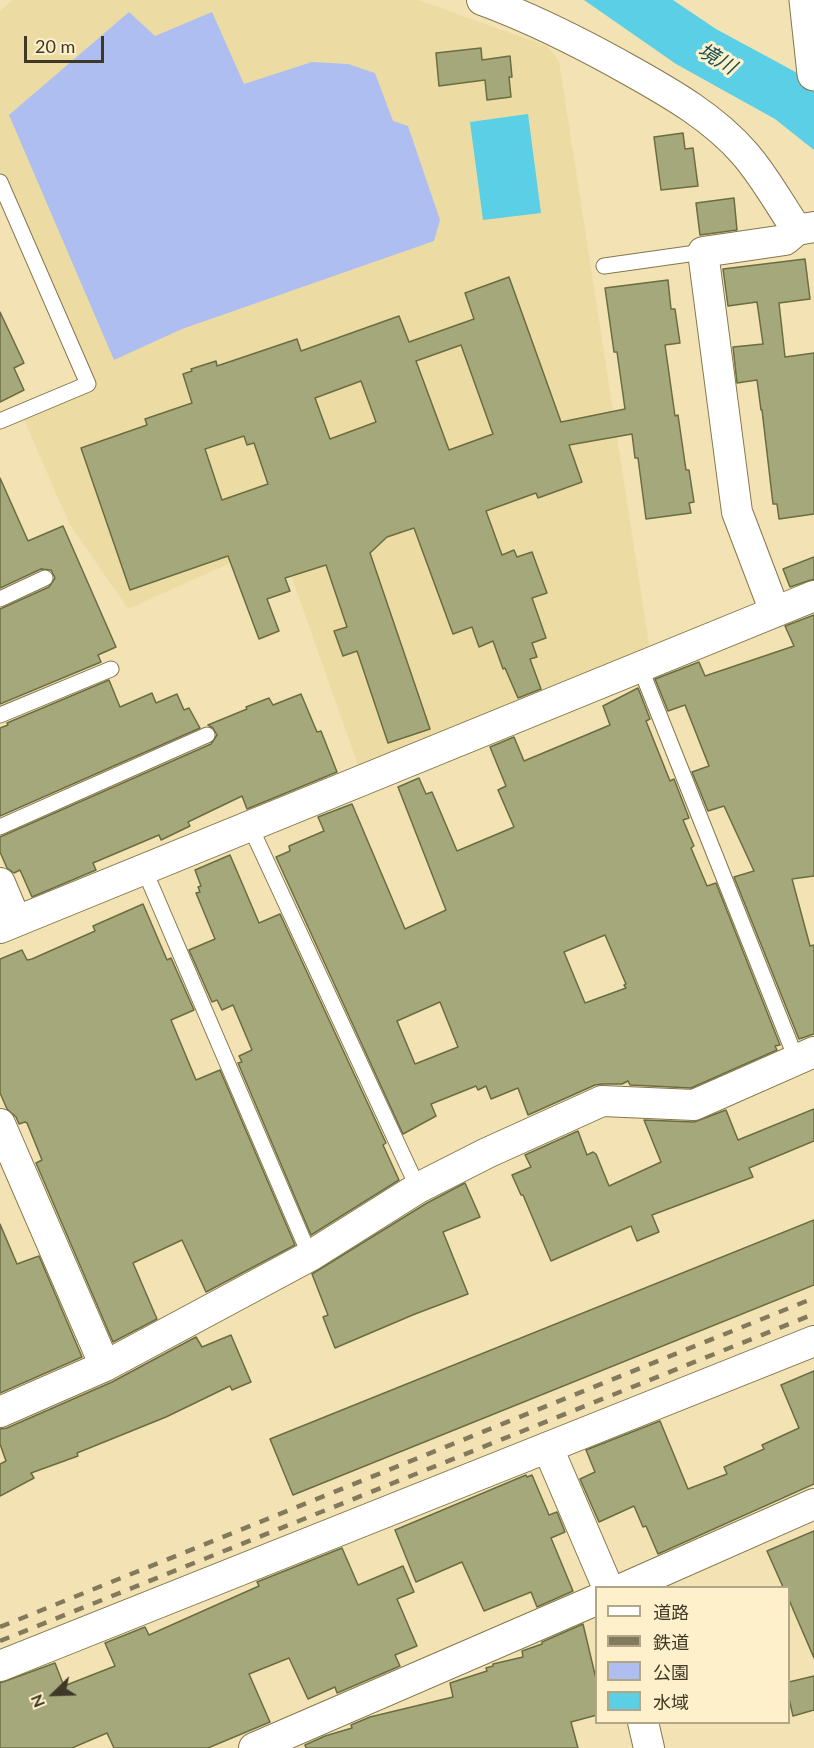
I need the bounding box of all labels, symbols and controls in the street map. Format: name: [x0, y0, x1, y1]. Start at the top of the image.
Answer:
scale bar: [27, 24, 106, 62]
text: 20 m: [35, 35, 75, 57]
water label: 境川: [694, 38, 740, 80]
legend: [595, 1586, 790, 1724]
text: 道路: [653, 1601, 689, 1623]
text: 鉄道: [653, 1631, 689, 1653]
text: 公園: [653, 1661, 689, 1683]
north arrow: [24, 1664, 84, 1724]
text: 水域: [653, 1691, 689, 1713]
text: N: [26, 1692, 48, 1711]

